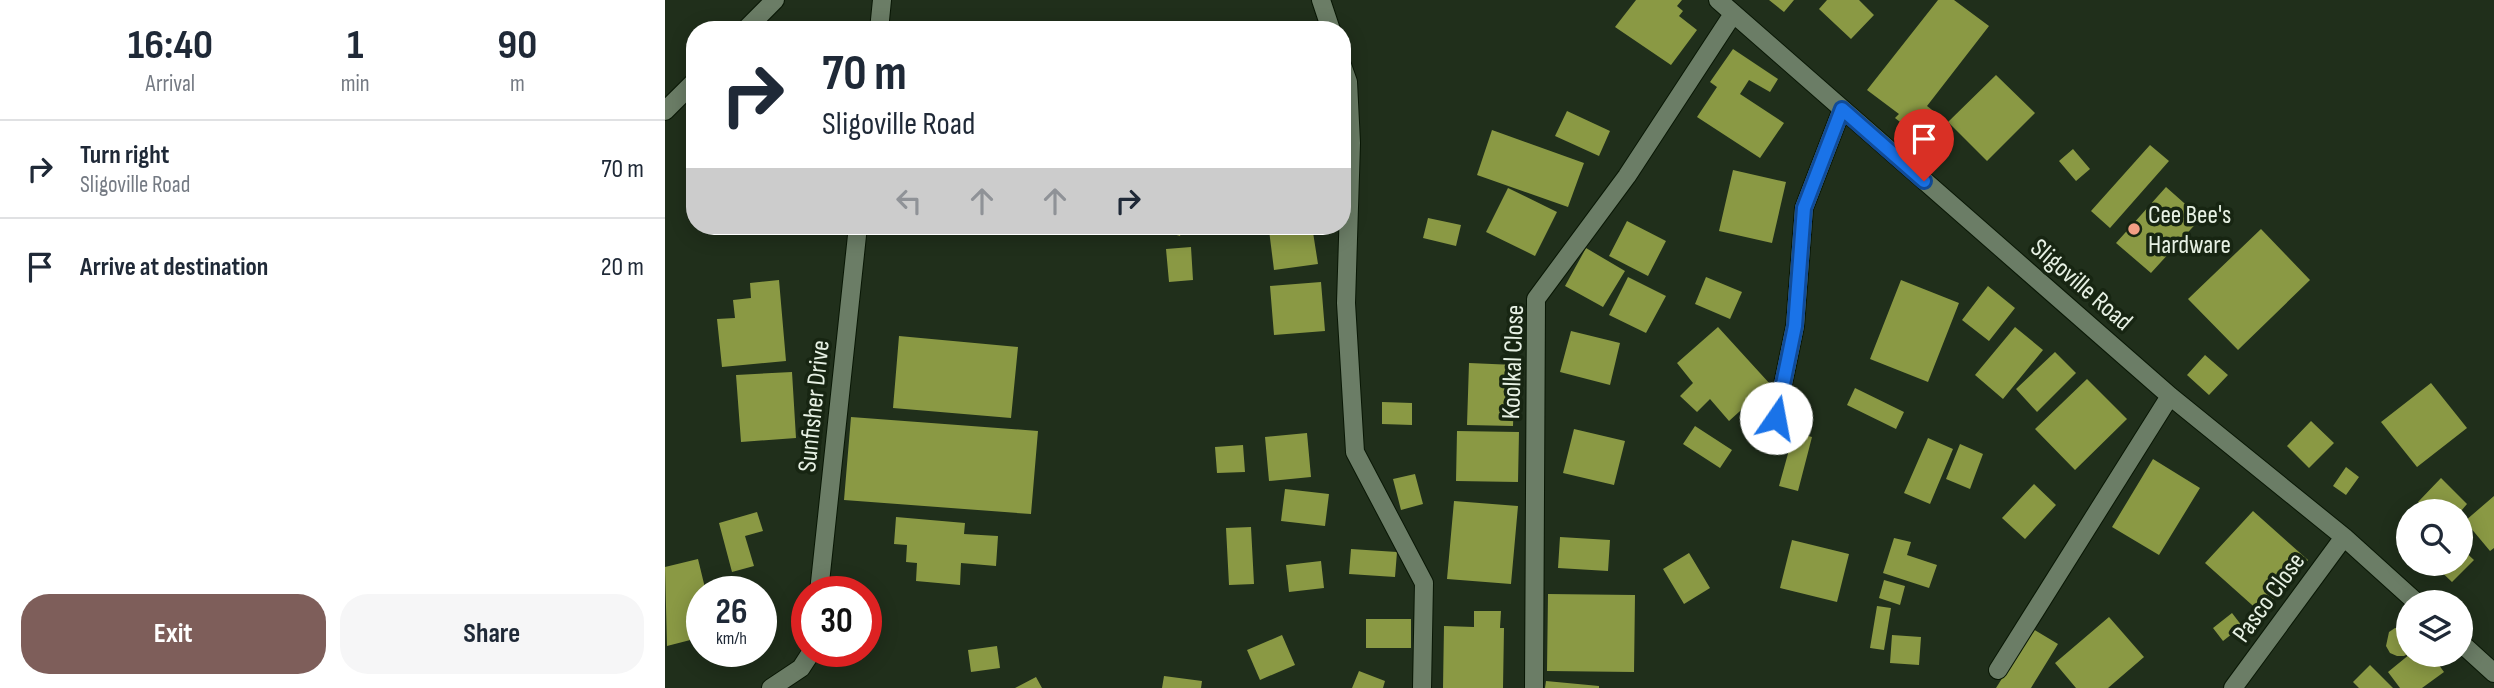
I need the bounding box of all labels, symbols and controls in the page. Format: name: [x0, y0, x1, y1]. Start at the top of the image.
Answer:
text: 16:40: [128, 20, 213, 71]
text: 1: [347, 20, 363, 71]
text: 90: [497, 20, 537, 71]
text: 70 m: [822, 45, 907, 104]
icon: right: [707, 49, 798, 140]
text: Arrival: [146, 70, 195, 98]
text: min: [341, 70, 370, 98]
text: m: [510, 70, 525, 98]
text: Sligoville Road: [822, 105, 975, 144]
pin: [1894, 109, 1954, 181]
icon: arrive: [1905, 120, 1943, 158]
text: Turn right: [80, 140, 169, 171]
icon: right: [21, 150, 59, 188]
text: 70 m: [601, 154, 644, 185]
text: Sligoville Road: [80, 171, 190, 199]
icon: left: [890, 182, 928, 220]
icon: ahead: [963, 182, 1001, 220]
icon: ahead: [1036, 182, 1074, 220]
icon: right: [1109, 182, 1147, 220]
place label: Cee Bee's Hardware: [2148, 200, 2231, 261]
marker: Cee Bee's Hardware: [2126, 221, 2142, 237]
street label: Sligoville Road: [2024, 233, 2138, 338]
icon: arrive: [21, 248, 59, 286]
text: Arrive at destination: [80, 252, 268, 283]
text: 20 m: [601, 252, 644, 283]
street label: Koolkal Close: [1496, 304, 1531, 420]
street label: Sunfisher Drive: [792, 339, 837, 474]
position arrow: [1739, 381, 1813, 455]
map controls: [2396, 499, 2473, 667]
button: search: [2396, 499, 2473, 576]
street label: Pasco Close: [2226, 547, 2312, 649]
speed limit sign: 30: [791, 576, 882, 667]
button: layers: [2396, 590, 2473, 667]
text: 26: [716, 591, 747, 634]
button: Exit: [21, 594, 326, 674]
button: Share: [340, 594, 644, 674]
text: km/h: [716, 628, 747, 649]

